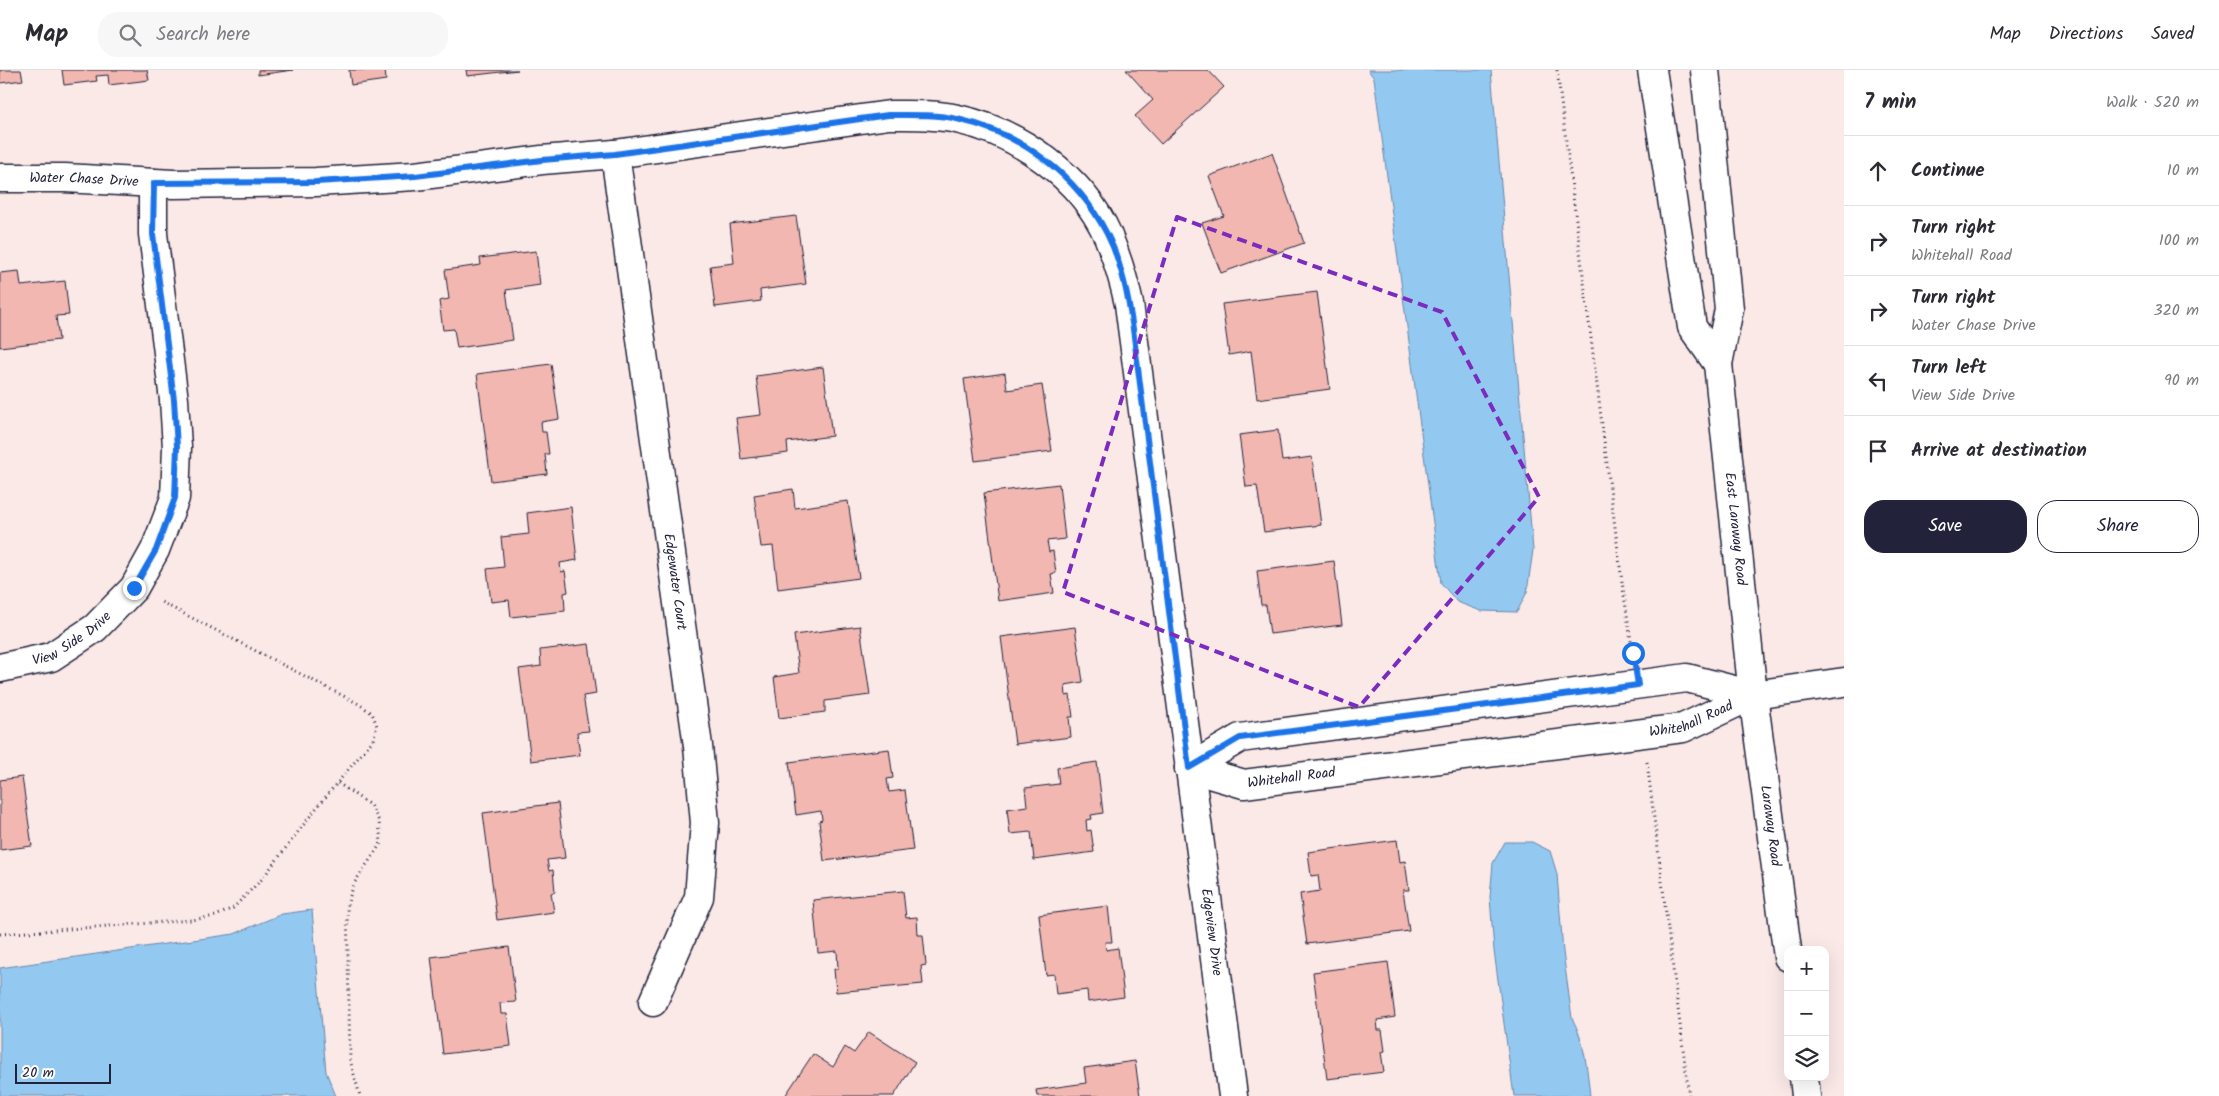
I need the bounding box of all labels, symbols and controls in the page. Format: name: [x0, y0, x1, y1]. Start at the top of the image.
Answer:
search box: [98, 12, 448, 57]
text: Map: [25, 15, 68, 54]
text: Search here: [156, 20, 250, 50]
text: Map: [1989, 20, 2021, 49]
text: Directions: [2049, 20, 2123, 49]
text: Saved: [2151, 20, 2194, 49]
icon: search: [116, 21, 144, 49]
text: 7 min: [1864, 86, 1916, 119]
text: Walk · 520 m: [2106, 90, 2199, 115]
text: Continue: [1911, 156, 1984, 186]
icon: ahead: [1864, 157, 1892, 185]
text: 10 m: [2167, 158, 2199, 183]
street label: Water Chase Drive: [29, 167, 140, 193]
text: Turn right: [1911, 213, 1996, 243]
icon: right: [1864, 227, 1892, 255]
text: 100 m: [2159, 228, 2199, 253]
text: Whitehall Road: [1911, 243, 2012, 268]
text: Turn right: [1911, 283, 1996, 313]
icon: right: [1864, 297, 1892, 325]
text: 320 m: [2153, 298, 2199, 323]
text: Water Chase Drive: [1911, 313, 2036, 338]
text: Turn left: [1911, 353, 1986, 383]
icon: left: [1864, 367, 1892, 395]
text: 90 m: [2164, 368, 2199, 393]
text: View Side Drive: [1911, 383, 2015, 408]
text: Arrive at destination: [1911, 436, 2087, 466]
icon: arrive: [1864, 437, 1892, 465]
street label: East Laraway Road: [1719, 471, 1752, 587]
button: Save: [1864, 500, 2027, 553]
button: Share: [2037, 500, 2199, 553]
street label: Edgewater Court: [657, 532, 693, 632]
route end: [123, 577, 146, 600]
street label: View Side Drive: [30, 606, 117, 672]
route start: [1622, 642, 1645, 665]
street label: Whitehall Road: [1648, 694, 1738, 743]
street label: Whitehall Road: [1246, 761, 1337, 794]
street label: Laraway Road: [1754, 784, 1787, 869]
street label: Edgeview Drive: [1195, 887, 1228, 978]
map controls: [1784, 946, 1829, 1081]
button: +: [1784, 946, 1829, 991]
button: −: [1784, 991, 1829, 1036]
button: layers: [1784, 1036, 1829, 1081]
scale bar: [15, 1061, 111, 1084]
text: 20 m: [22, 1062, 54, 1084]

